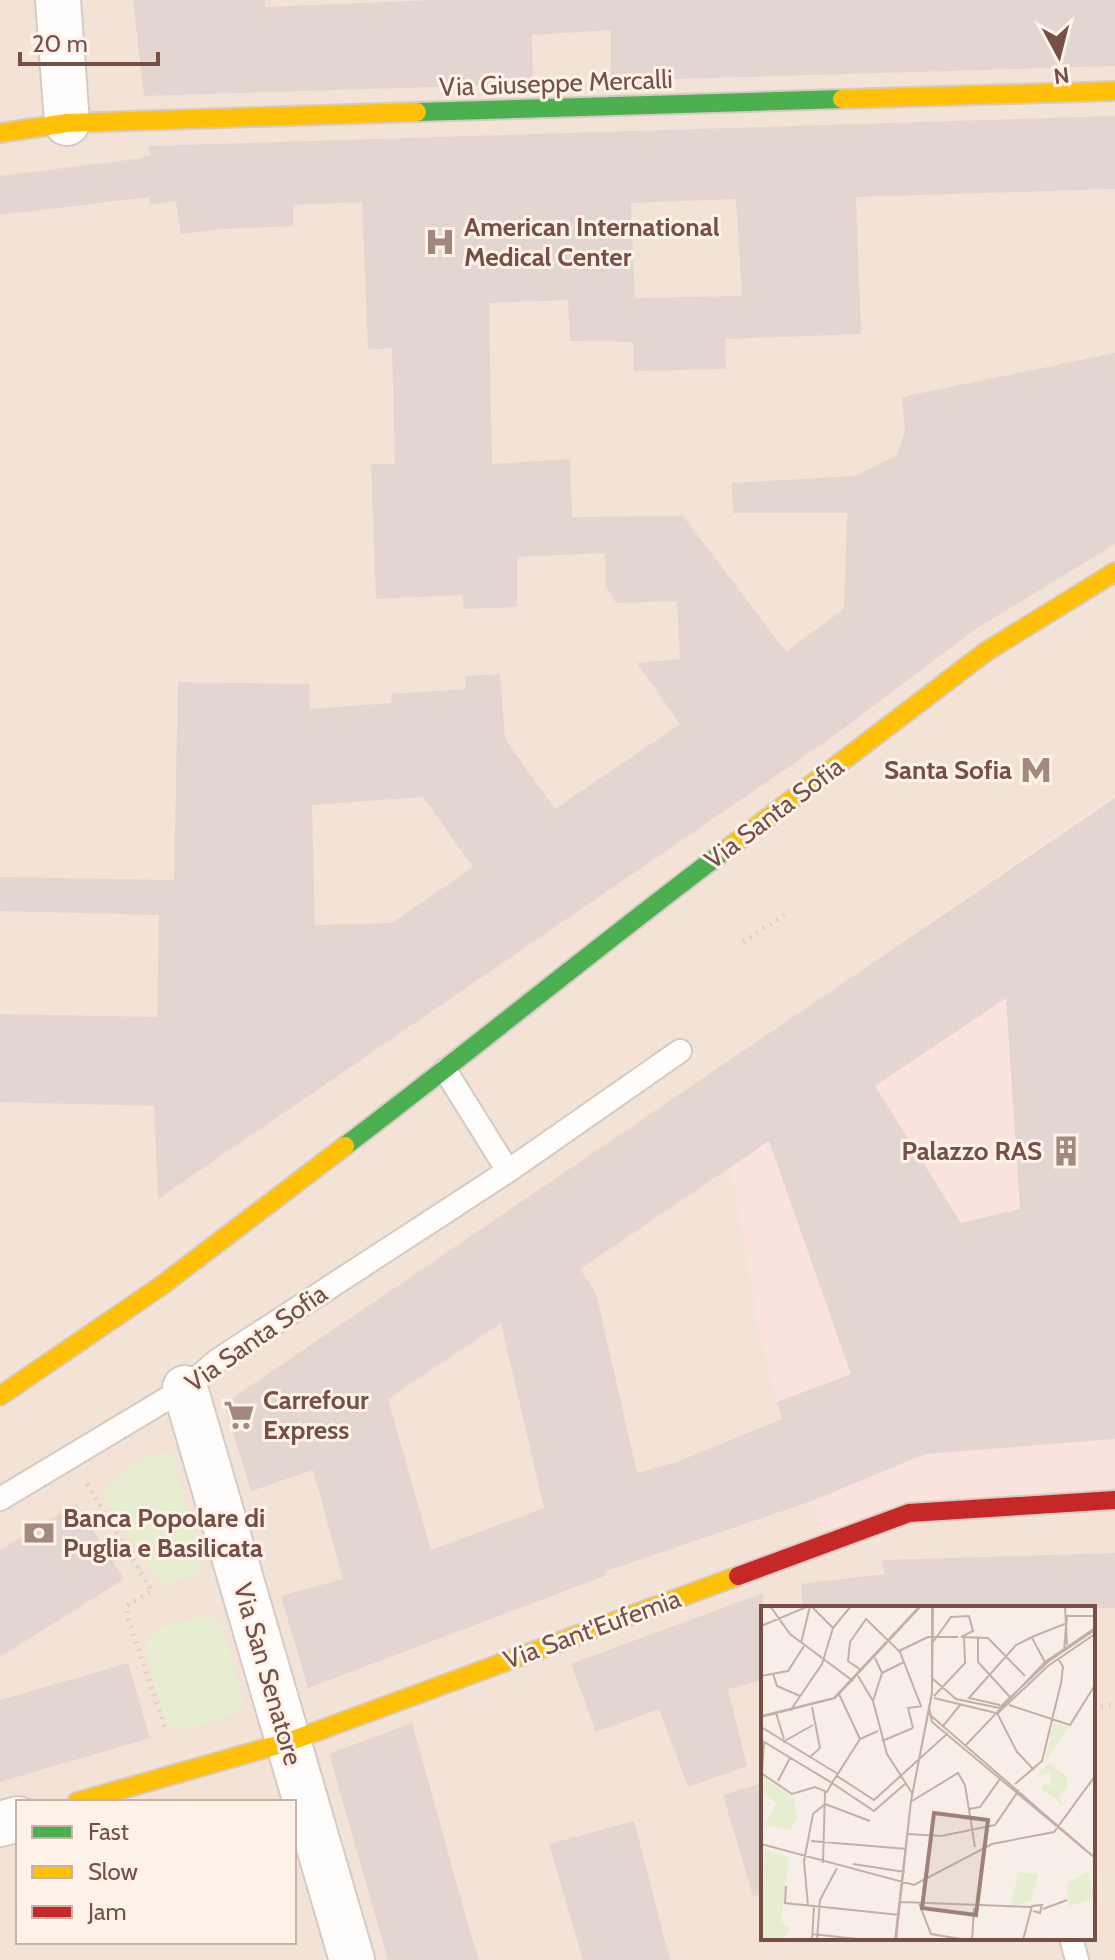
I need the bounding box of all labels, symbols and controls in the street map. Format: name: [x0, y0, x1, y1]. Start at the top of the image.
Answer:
scale bar: [20, 16, 158, 66]
north arrow: [1019, 16, 1099, 96]
text: 20 m: [32, 29, 88, 58]
text: N: [1052, 61, 1071, 90]
street label: Via Giuseppe Mercalli: [439, 63, 673, 103]
place label: American International Medical Center: [464, 211, 720, 273]
hospital icon: American International Medical Center: [423, 225, 457, 259]
street label: Via Santa Sofia: [698, 750, 850, 876]
metro station icon: Santa Sofia: [1019, 753, 1053, 787]
place label: Santa Sofia: [884, 754, 1012, 786]
building icon: Palazzo RAS: [1049, 1134, 1083, 1168]
place label: Palazzo RAS: [901, 1135, 1042, 1167]
street label: Via Santa Sofia: [179, 1277, 334, 1399]
place label: Carrefour Express: [263, 1384, 369, 1446]
supermarket icon: Carrefour Express: [222, 1398, 256, 1432]
place label: Banca Popolare di Puglia e Basilicata: [63, 1502, 265, 1564]
bank icon: Banca Popolare di Puglia e Basilicata: [22, 1516, 56, 1550]
street label: Via San Senatore: [227, 1579, 309, 1769]
street label: Via Sant'Eufemia: [499, 1582, 685, 1676]
inset map: [761, 1606, 1095, 1940]
legend: [16, 1800, 296, 1944]
text: Fast: [88, 1817, 129, 1846]
text: Slow: [88, 1857, 138, 1886]
text: Jam: [87, 1897, 126, 1926]

